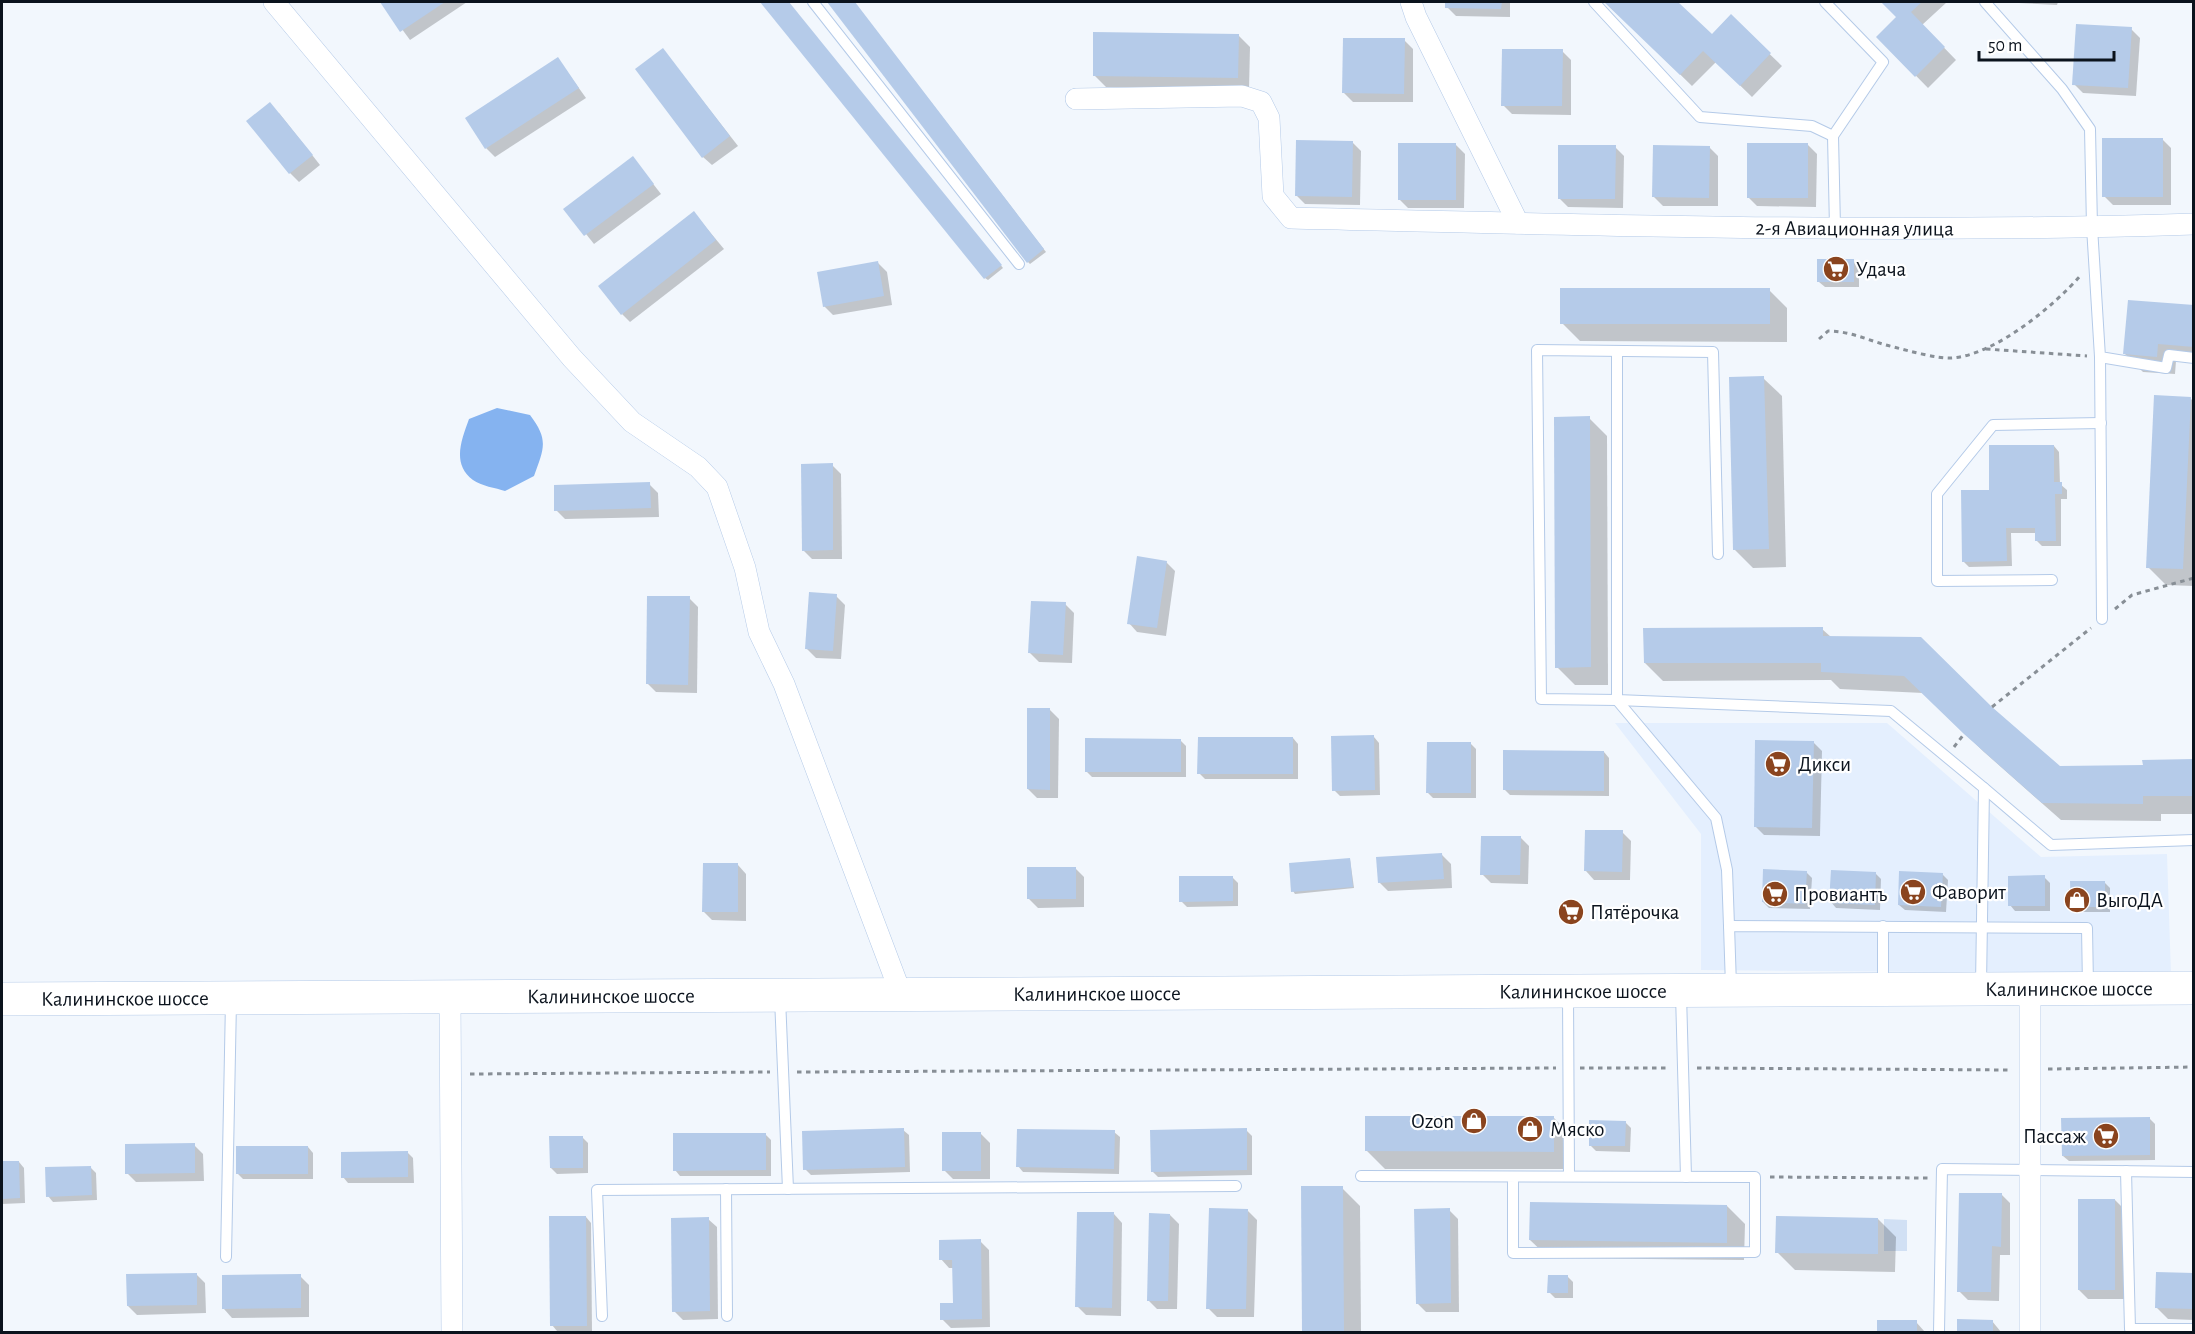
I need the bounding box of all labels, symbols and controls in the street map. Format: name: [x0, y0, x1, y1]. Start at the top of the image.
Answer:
scale bar: [1979, 24, 2114, 62]
text: 50 m: [1988, 37, 2022, 55]
street label: 2-я Авиационная улица: [1755, 218, 1954, 239]
supermarket icon: Удача: [1821, 254, 1851, 284]
place label: Удача: [1856, 259, 1907, 280]
supermarket icon: Дикси: [1763, 749, 1793, 779]
place label: Дикси: [1798, 754, 1851, 775]
supermarket icon: Фаворит: [1898, 877, 1928, 907]
supermarket icon: Провиантъ: [1760, 879, 1790, 909]
place label: Фаворит: [1932, 882, 2006, 903]
place label: Провиантъ: [1794, 884, 1888, 905]
shop icon: ВыгоДА: [2062, 885, 2092, 915]
place label: ВыгоДА: [2096, 890, 2163, 911]
supermarket icon: Пятёрочка: [1556, 897, 1586, 927]
place label: Пятёрочка: [1590, 902, 1680, 923]
street label: Калининское шоссе: [1985, 978, 2153, 1000]
street label: Калининское шоссе: [1499, 981, 1667, 1002]
street label: Калининское шоссе: [1013, 983, 1181, 1005]
street label: Калининское шоссе: [527, 986, 695, 1007]
street label: Калининское шоссе: [41, 988, 209, 1010]
shop icon: Ozon: [1459, 1106, 1489, 1136]
place label: Ozon: [1411, 1111, 1454, 1132]
shop icon: Мяско: [1515, 1114, 1545, 1144]
place label: Мяско: [1550, 1119, 1605, 1140]
supermarket icon: Пассаж: [2091, 1121, 2121, 1151]
place label: Пассаж: [2023, 1126, 2086, 1147]

